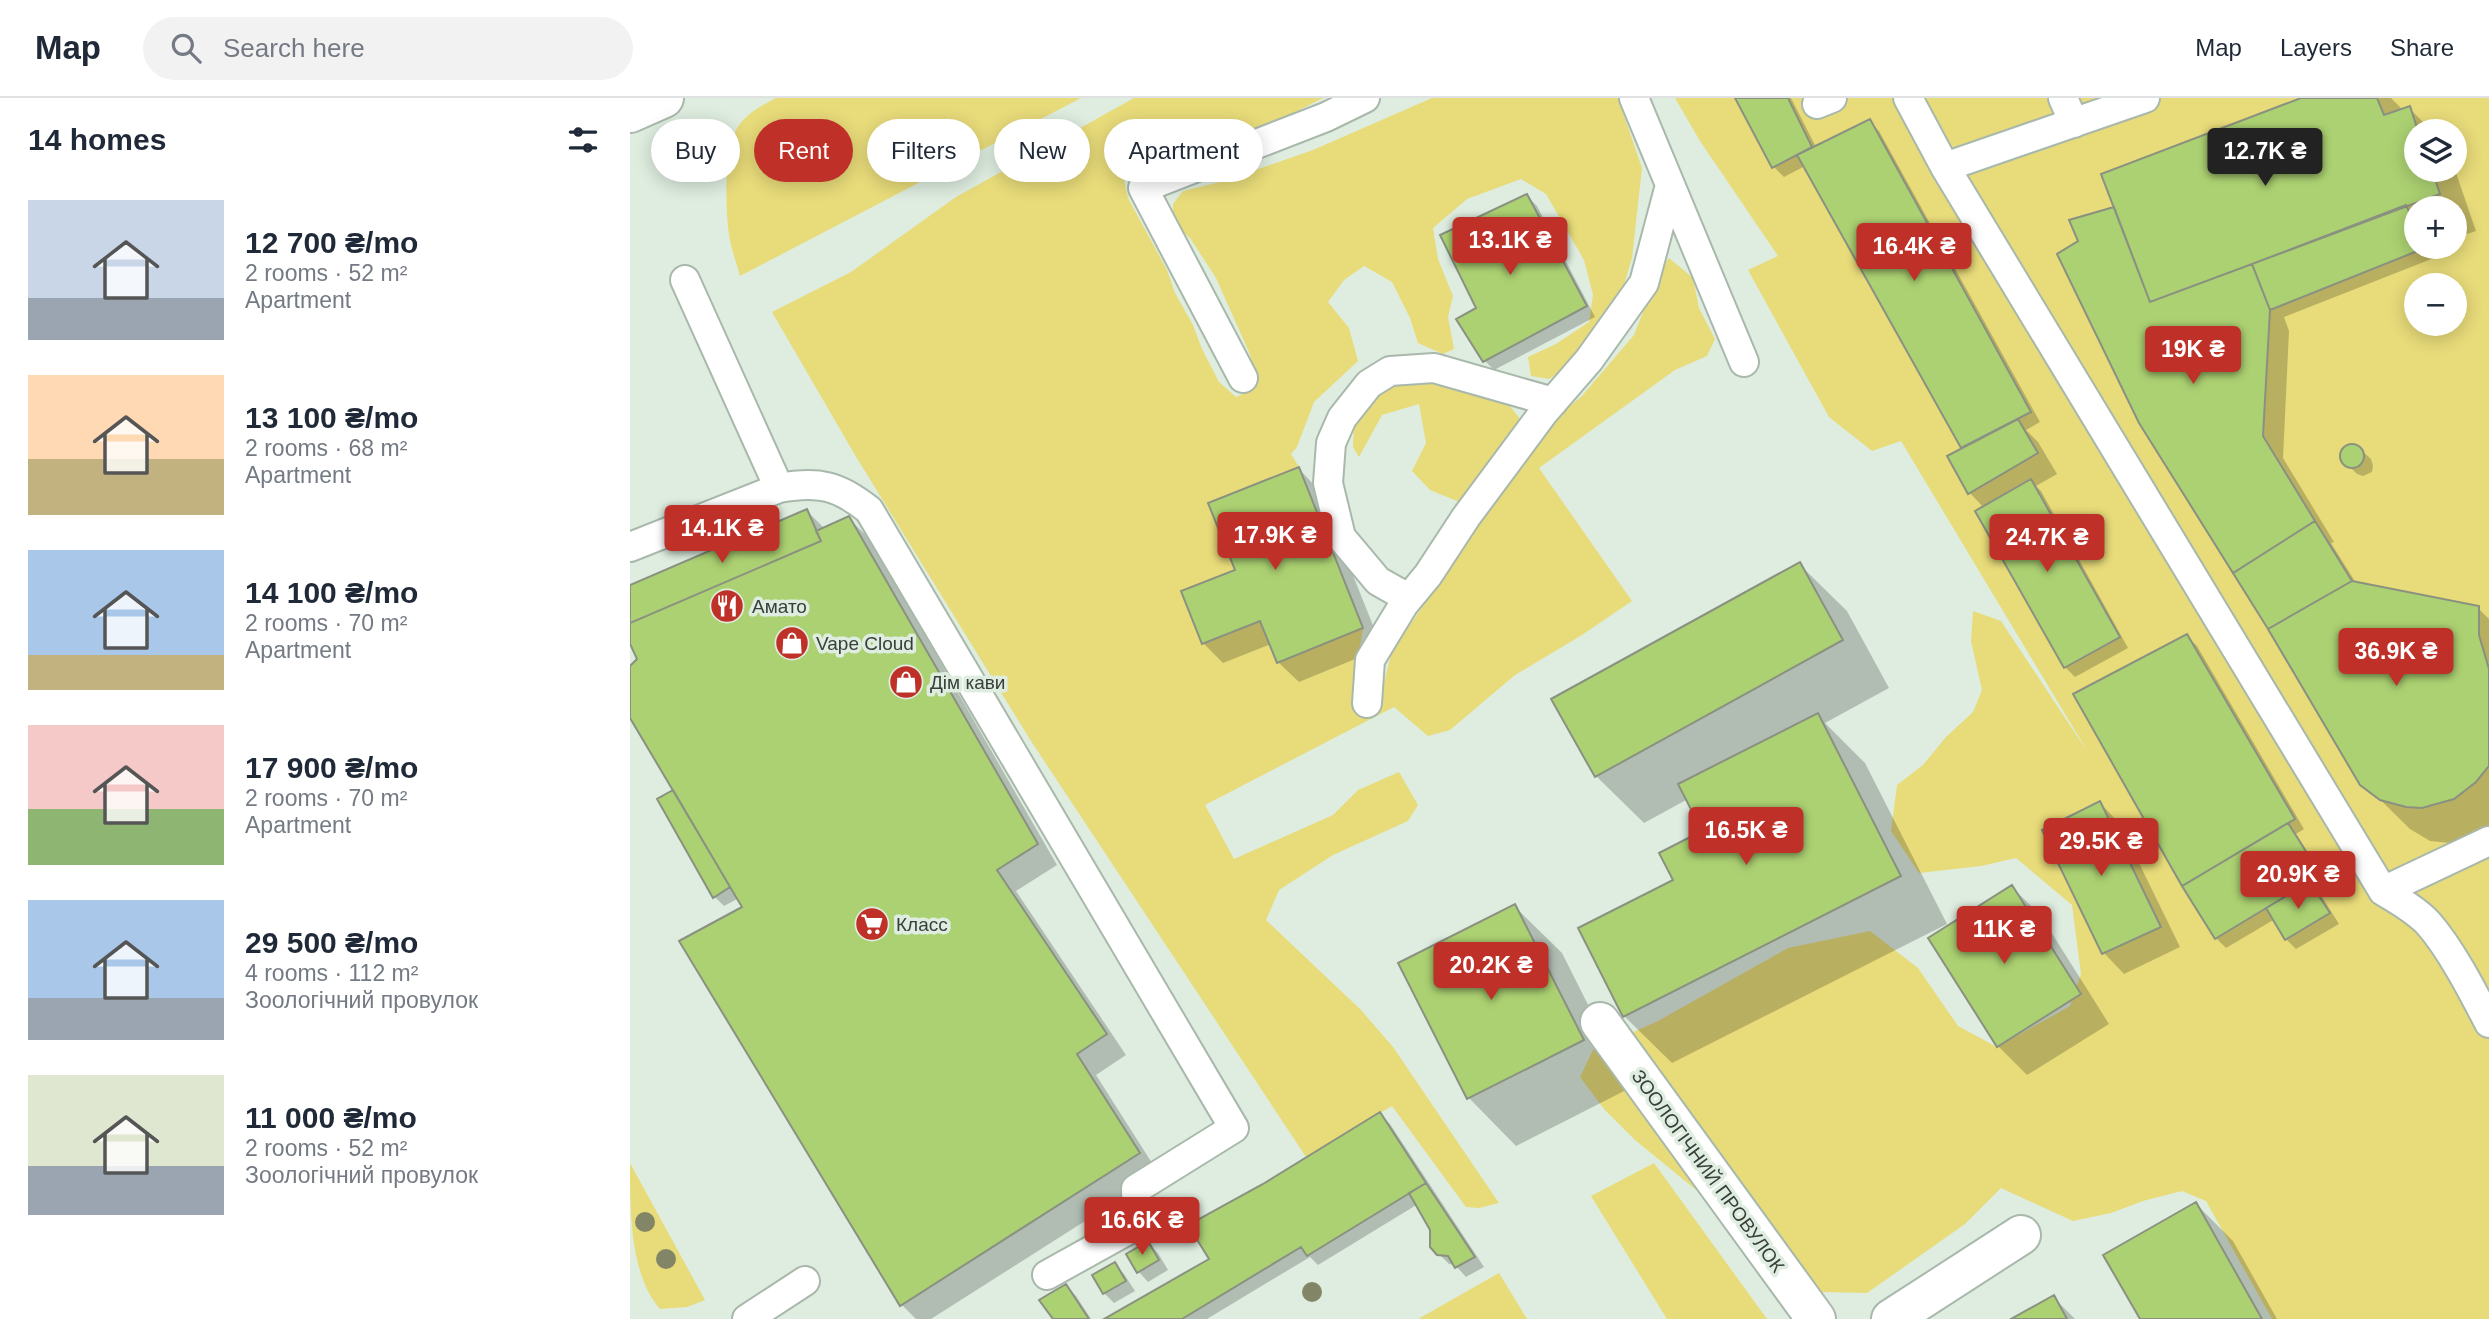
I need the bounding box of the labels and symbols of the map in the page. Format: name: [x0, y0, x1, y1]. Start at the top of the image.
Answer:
pin: 12.7K ₴: [2200, 129, 2330, 188]
pin: 13.1K ₴: [1445, 218, 1575, 277]
pin: 16.4K ₴: [1849, 223, 1979, 283]
pin: 19K ₴: [2144, 327, 2242, 386]
pin: 14.1K ₴: [657, 505, 787, 565]
pin: 17.9K ₴: [1210, 512, 1340, 572]
pin: 24.7K ₴: [1982, 514, 2112, 574]
restaurant icon: Амато: [708, 587, 746, 625]
place label: Амато: [752, 596, 807, 617]
shop icon: Vape Cloud: [773, 624, 811, 662]
pin: 36.9K ₴: [2331, 628, 2461, 688]
place label: Vape Cloud: [816, 633, 914, 654]
shop icon: Дім кави: [887, 663, 925, 701]
place label: Дім кави: [930, 672, 1005, 693]
pin: 16.5K ₴: [1681, 808, 1811, 867]
pin: 29.5K ₴: [2036, 818, 2166, 878]
pin: 20.9K ₴: [2233, 852, 2363, 911]
supermarket icon: Класс: [853, 905, 891, 943]
pin: 11K ₴: [1955, 906, 2053, 966]
place label: Класс: [896, 914, 948, 935]
pin: 20.2K ₴: [1426, 942, 1556, 1002]
street label: ЗООЛОГІЧНИЙ ПРОВУЛОК: [1628, 1066, 1788, 1276]
pin: 16.6K ₴: [1077, 1198, 1207, 1257]

